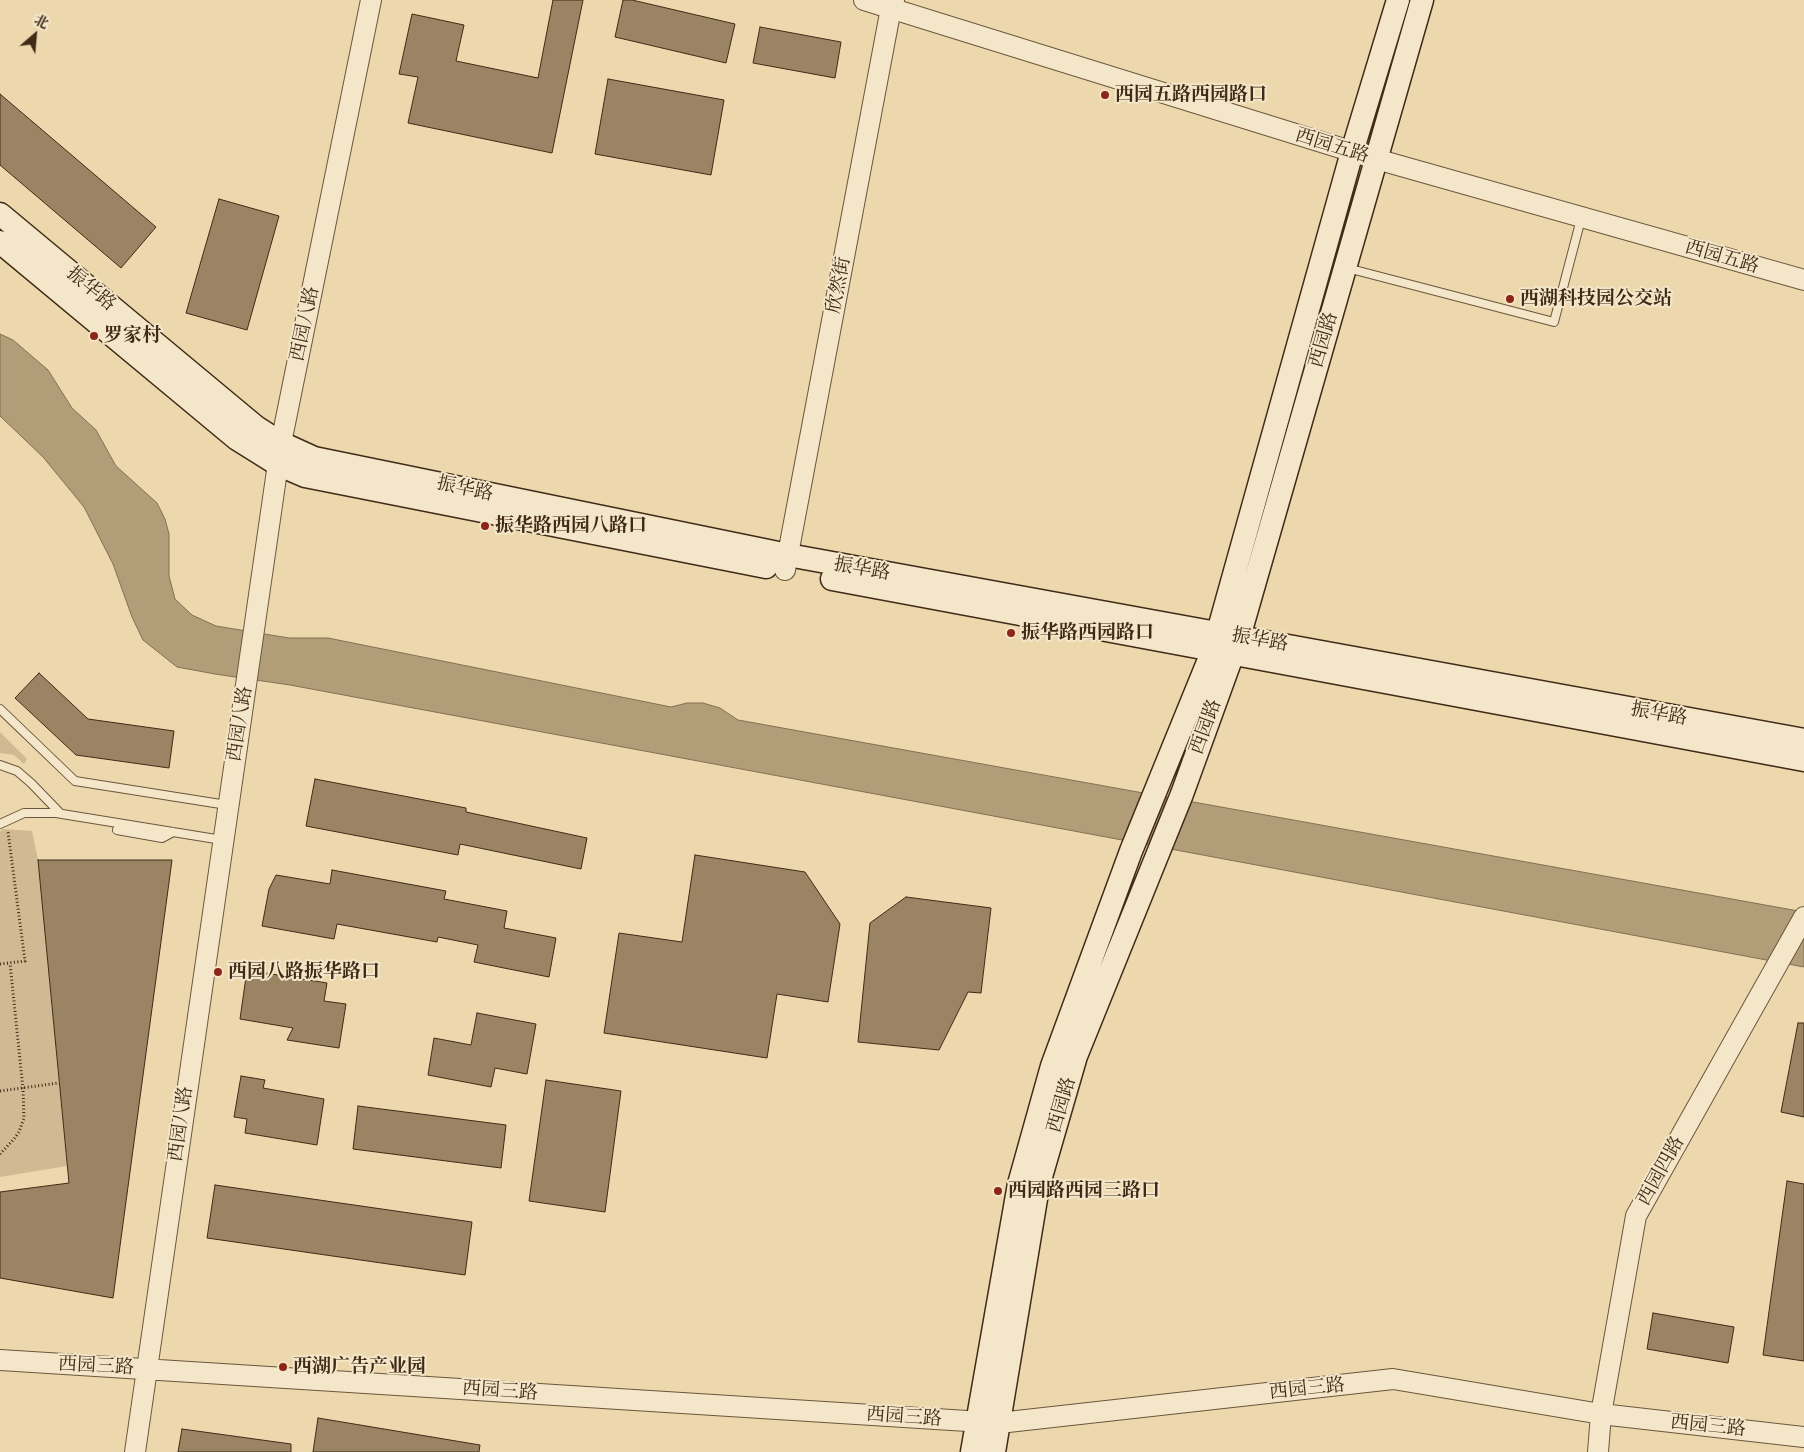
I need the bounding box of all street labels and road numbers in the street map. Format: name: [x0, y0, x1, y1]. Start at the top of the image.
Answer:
street label: 西园五路: [1292, 124, 1372, 168]
street label: 西园五路: [1682, 236, 1762, 278]
street label: 欣然街: [822, 255, 856, 315]
street label: 振华路: [62, 262, 120, 316]
street label: 西园八路: [286, 284, 324, 364]
street label: 西园路: [1305, 309, 1343, 371]
street label: 振华路: [435, 472, 495, 506]
street label: 振华路: [832, 553, 892, 585]
street label: 振华路: [1230, 624, 1290, 656]
street label: 西园八路: [223, 685, 257, 763]
street label: 西园路: [1186, 696, 1226, 758]
street label: 振华路: [1629, 698, 1689, 730]
street label: 西园路: [1043, 1074, 1081, 1136]
street label: 西园八路: [164, 1085, 198, 1163]
street label: 西园四路: [1633, 1132, 1689, 1210]
street label: 西园三路: [57, 1353, 135, 1379]
street label: 西园三路: [1268, 1374, 1346, 1404]
street label: 西园三路: [461, 1377, 539, 1405]
street label: 西园三路: [865, 1403, 943, 1431]
street label: 西园三路: [1669, 1411, 1747, 1441]

